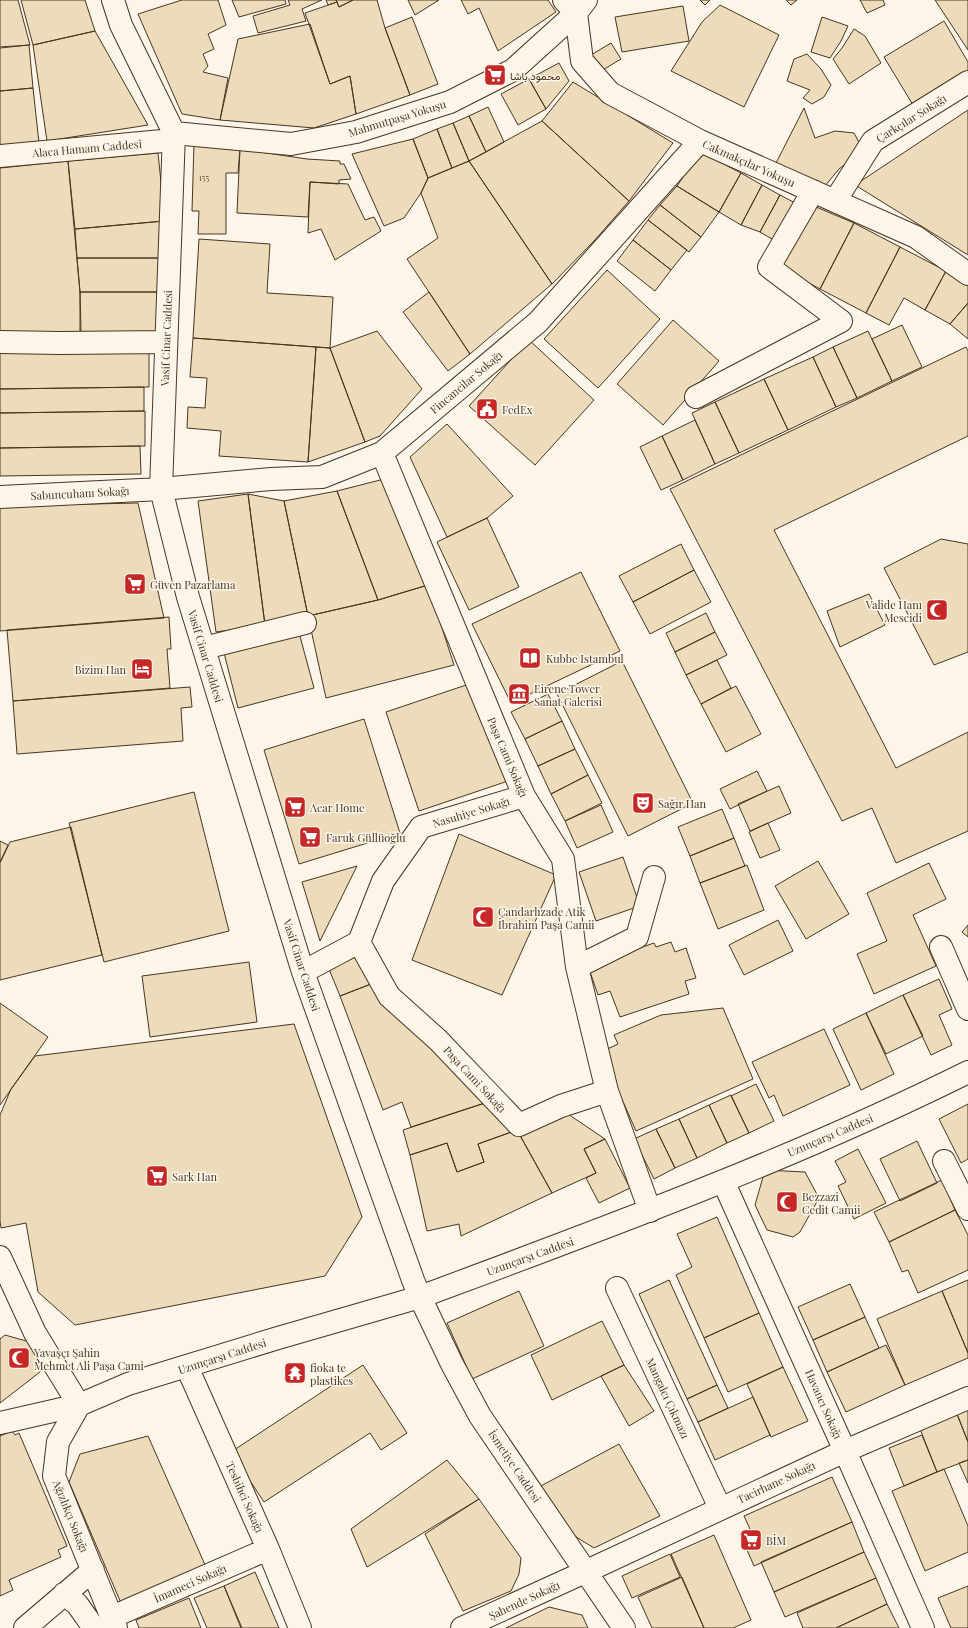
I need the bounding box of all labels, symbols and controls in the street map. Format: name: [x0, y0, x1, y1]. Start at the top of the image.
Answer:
supermarket icon: محمود باشا: [482, 62, 508, 88]
place label: محمود باشا: [510, 68, 560, 83]
street label: Çarkçılar Sokağı: [873, 90, 949, 146]
street label: Mahmutpaşa Yokuşu: [346, 96, 448, 140]
street label: Alaca Hamam Caddesi: [31, 136, 142, 160]
street label: Cakmakçılar Yokuşu: [700, 136, 798, 190]
house number: 155: [199, 171, 210, 183]
street label: Vasif Cinar Caddesi: [157, 290, 175, 387]
street label: Fincancilar Sokağı: [427, 347, 505, 417]
public building icon: FedEx: [474, 396, 500, 422]
place label: FedEx: [502, 402, 533, 417]
street label: Sabuncuhanı Sokağı: [30, 483, 130, 503]
supermarket icon: Güven Pazarlama: [122, 571, 148, 597]
place label: Güven Pazarlama: [150, 577, 236, 592]
place label: Valide Hanı Mescidi: [865, 597, 922, 625]
mosque icon: Valide Hanı Mescidi: [924, 597, 950, 623]
street label: Vasif Cinar Caddesi: [184, 607, 227, 704]
library icon: Kubbe Istambul: [517, 645, 543, 671]
place label: Kubbe Istambul: [546, 651, 624, 666]
hotel icon: Bizim Han: [129, 656, 155, 682]
place label: Bizim Han: [75, 662, 126, 677]
museum icon: Eirene Tower Sanat Galerisi: [506, 681, 532, 707]
place label: Eirene Tower Sanat Galerisi: [534, 681, 602, 709]
street label: Paşa Cami Sokağı: [484, 715, 532, 799]
theatre icon: Sağır Han: [630, 790, 656, 816]
street label: Nasuhiye Sokağı: [431, 793, 511, 831]
supermarket icon: Acar Home: [282, 794, 308, 820]
place label: Sağır Han: [658, 796, 707, 811]
place label: Acar Home: [309, 800, 365, 815]
supermarket icon: Faruk Güllüoğlu: [297, 824, 323, 850]
place label: Faruk Güllüoğlu: [326, 830, 406, 845]
mosque icon: Çandarlızade Atik İbrahim Paşa Camii: [470, 904, 496, 930]
place label: Çandarlızade Atik İbrahim Paşa Camii: [498, 904, 595, 932]
street label: Vasif Cinar Caddesi: [280, 916, 324, 1013]
street label: Paşa Cami Sokağı: [440, 1042, 510, 1116]
street label: Uzunçarşı Caddesi: [785, 1110, 875, 1160]
supermarket icon: Sark Han: [144, 1163, 170, 1189]
place label: Sark Han: [172, 1169, 217, 1184]
mosque icon: Bezzazi Cedit Camii: [774, 1189, 800, 1215]
place label: Bezzazi Cedit Camii: [802, 1189, 860, 1217]
street label: Uzunçarşı Caddesi: [484, 1233, 576, 1279]
street label: Uzunçarşı Caddesi: [176, 1335, 268, 1377]
mosque icon: Yavaşçı Şahin Mehmet Ali Paşa Cami: [6, 1345, 32, 1371]
place label: Yavaşçı Şahin Mehmet Ali Paşa Cami: [33, 1345, 144, 1373]
street label: Mangalcı Çıkmazı: [643, 1355, 693, 1441]
temple icon: fioka te plastikes: [282, 1360, 308, 1386]
place label: fioka te plastikes: [310, 1360, 353, 1388]
street label: Havancı Sokağı: [802, 1367, 846, 1441]
street label: İsmetiye Caddesi: [485, 1427, 545, 1505]
street label: Tacirhane Sokağı: [735, 1457, 817, 1507]
street label: Tesbihci Sokağı: [223, 1459, 267, 1535]
street label: Ağızlıkçı Sokağı: [49, 1477, 92, 1554]
supermarket icon: BİM: [738, 1527, 764, 1553]
place label: BİM: [766, 1533, 787, 1548]
street label: İmameci Sokağı: [151, 1560, 229, 1606]
street label: Şahende Sokağı: [486, 1577, 562, 1623]

